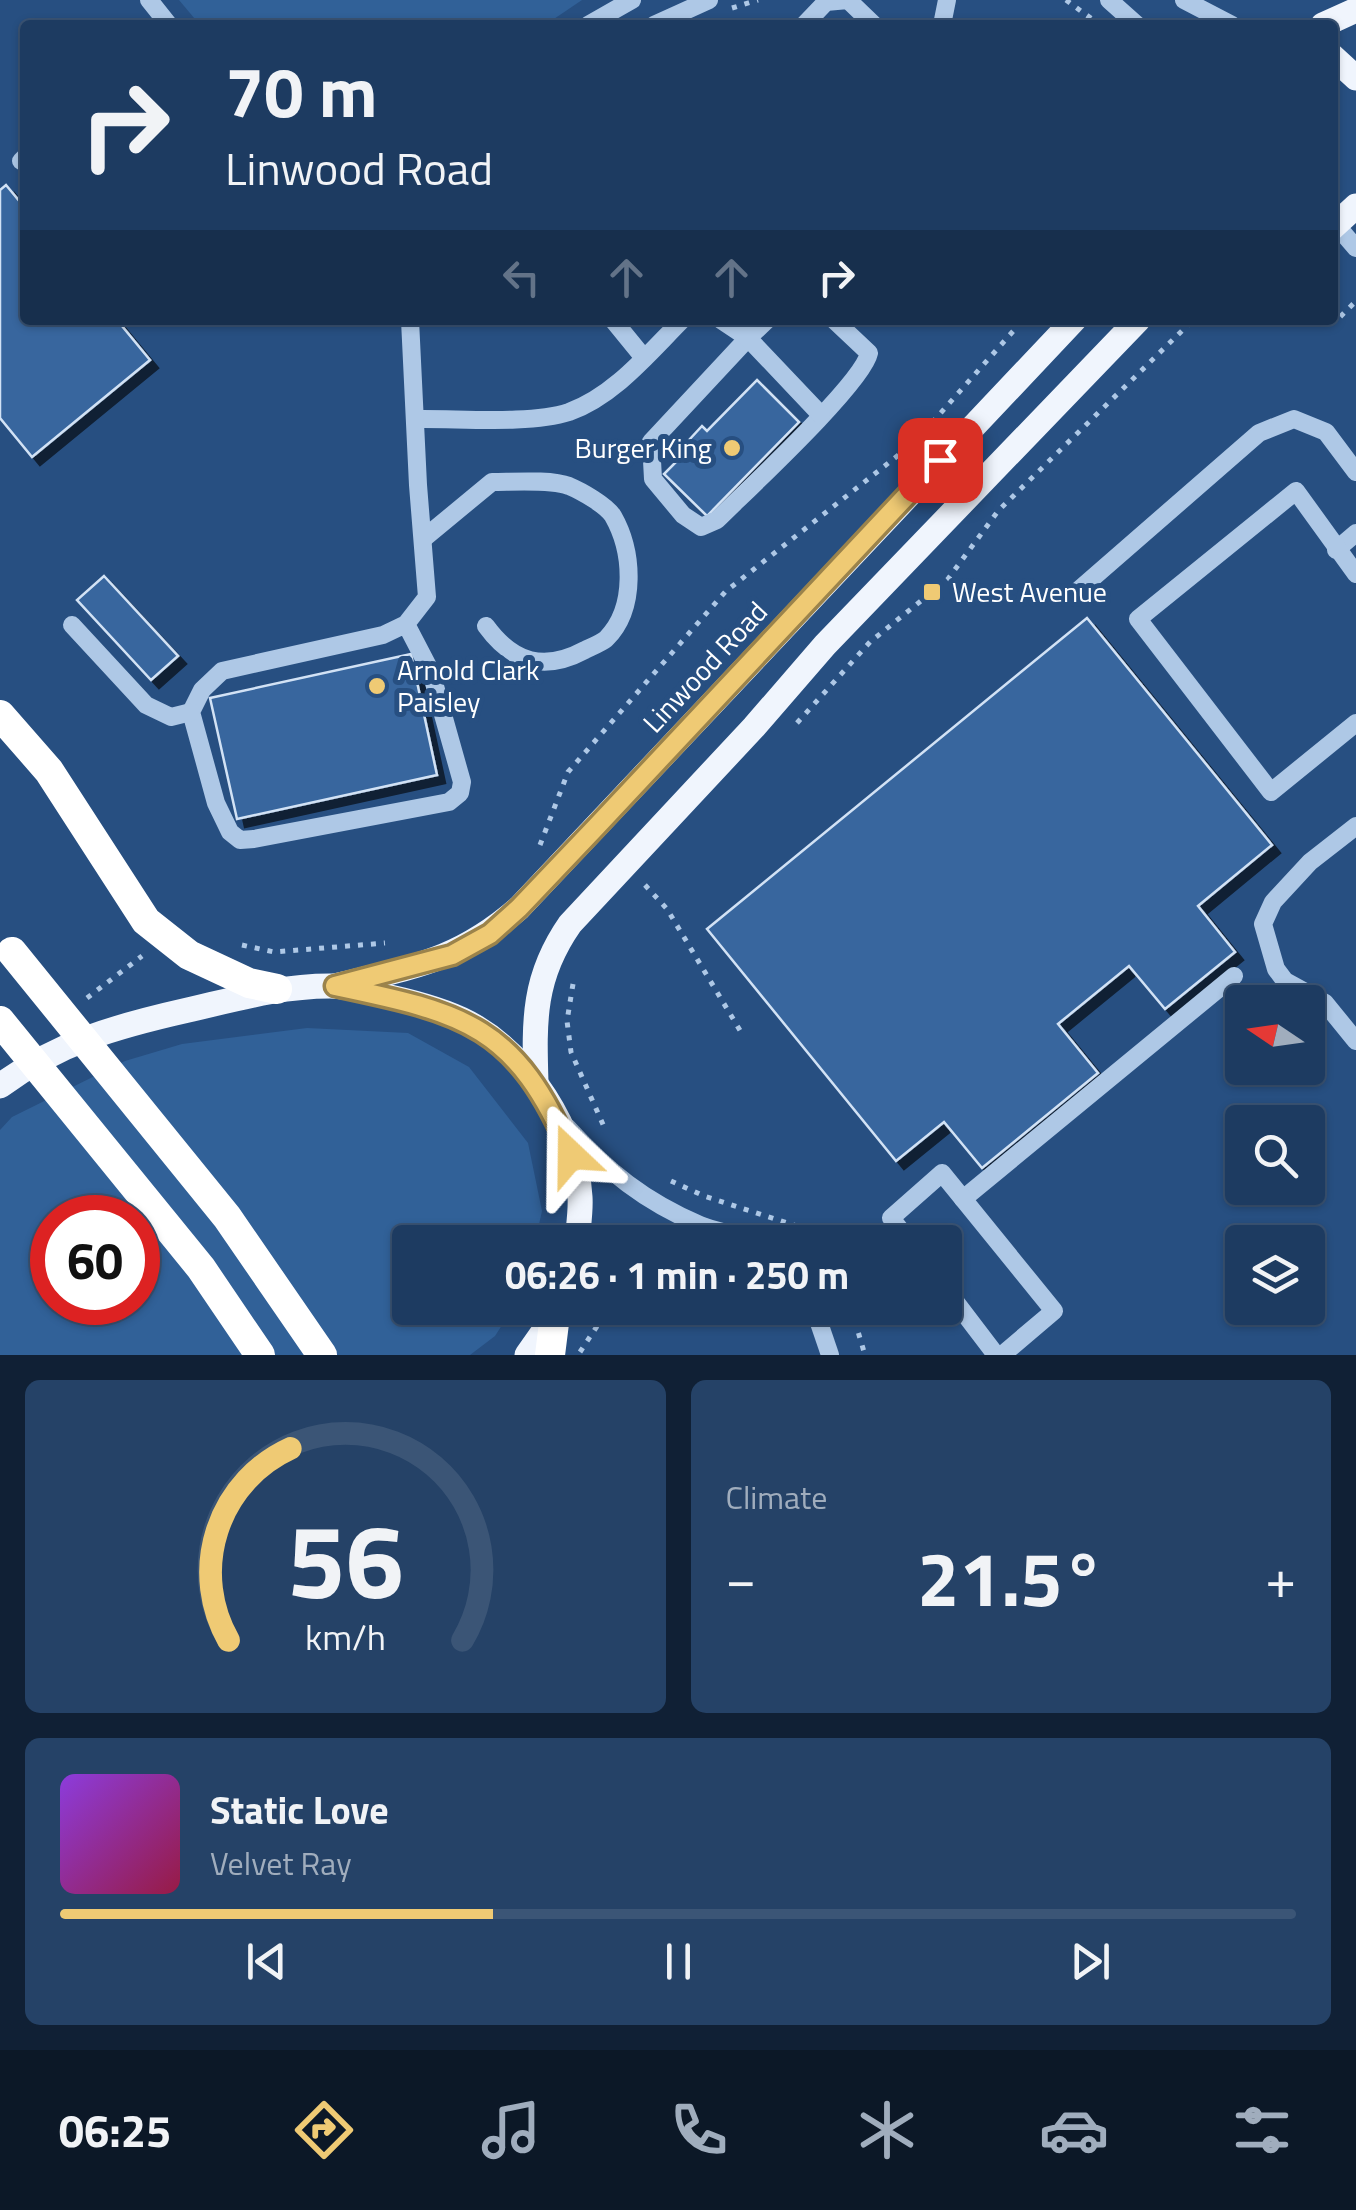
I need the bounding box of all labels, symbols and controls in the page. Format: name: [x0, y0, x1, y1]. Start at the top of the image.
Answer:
text: 70 m: [225, 38, 378, 144]
icon: right: [60, 60, 190, 190]
text: Linwood Road: [225, 134, 493, 202]
icon: left: [494, 250, 549, 305]
icon: ahead: [599, 250, 654, 305]
icon: ahead: [704, 250, 759, 305]
icon: right: [809, 250, 864, 305]
pin: [898, 418, 983, 503]
place label: Burger King: [575, 426, 712, 469]
icon: arrive: [913, 433, 968, 488]
marker: Burger King: [721, 437, 743, 459]
place label: West Avenue: [952, 570, 1107, 613]
marker: West Avenue: [921, 581, 943, 603]
street label: Linwood Road: [632, 591, 777, 742]
place label: Arnold Clark Paisley: [397, 648, 539, 723]
marker: Arnold Clark Paisley: [366, 675, 388, 697]
north arrow: [1225, 985, 1325, 1085]
map controls: [1225, 985, 1325, 1325]
position arrow: [519, 1103, 623, 1207]
button: search: [1225, 1105, 1325, 1205]
speed limit sign: 60: [30, 1195, 160, 1325]
button: layers: [1225, 1225, 1325, 1325]
text: 06:26 · 1 min · 250 m: [505, 1246, 849, 1304]
text: Climate: [726, 1473, 827, 1521]
text: 56: [287, 1480, 403, 1638]
text: 21.5°: [917, 1521, 1104, 1635]
text: −: [726, 1536, 756, 1619]
text: +: [1265, 1536, 1296, 1619]
text: km/h: [305, 1609, 386, 1664]
text: Static Love: [210, 1781, 389, 1839]
text: Velvet Ray: [210, 1839, 352, 1887]
icon: previous: [239, 1934, 294, 1989]
icon: pause: [651, 1934, 706, 1989]
icon: next: [1063, 1934, 1118, 1989]
icon: directions: [289, 2095, 359, 2165]
icon: music: [476, 2095, 546, 2165]
icon: phone: [664, 2095, 734, 2165]
icon: climate: [852, 2095, 922, 2165]
icon: car: [1039, 2095, 1109, 2165]
icon: filters: [1227, 2095, 1297, 2165]
text: 06:25: [59, 2096, 171, 2164]

